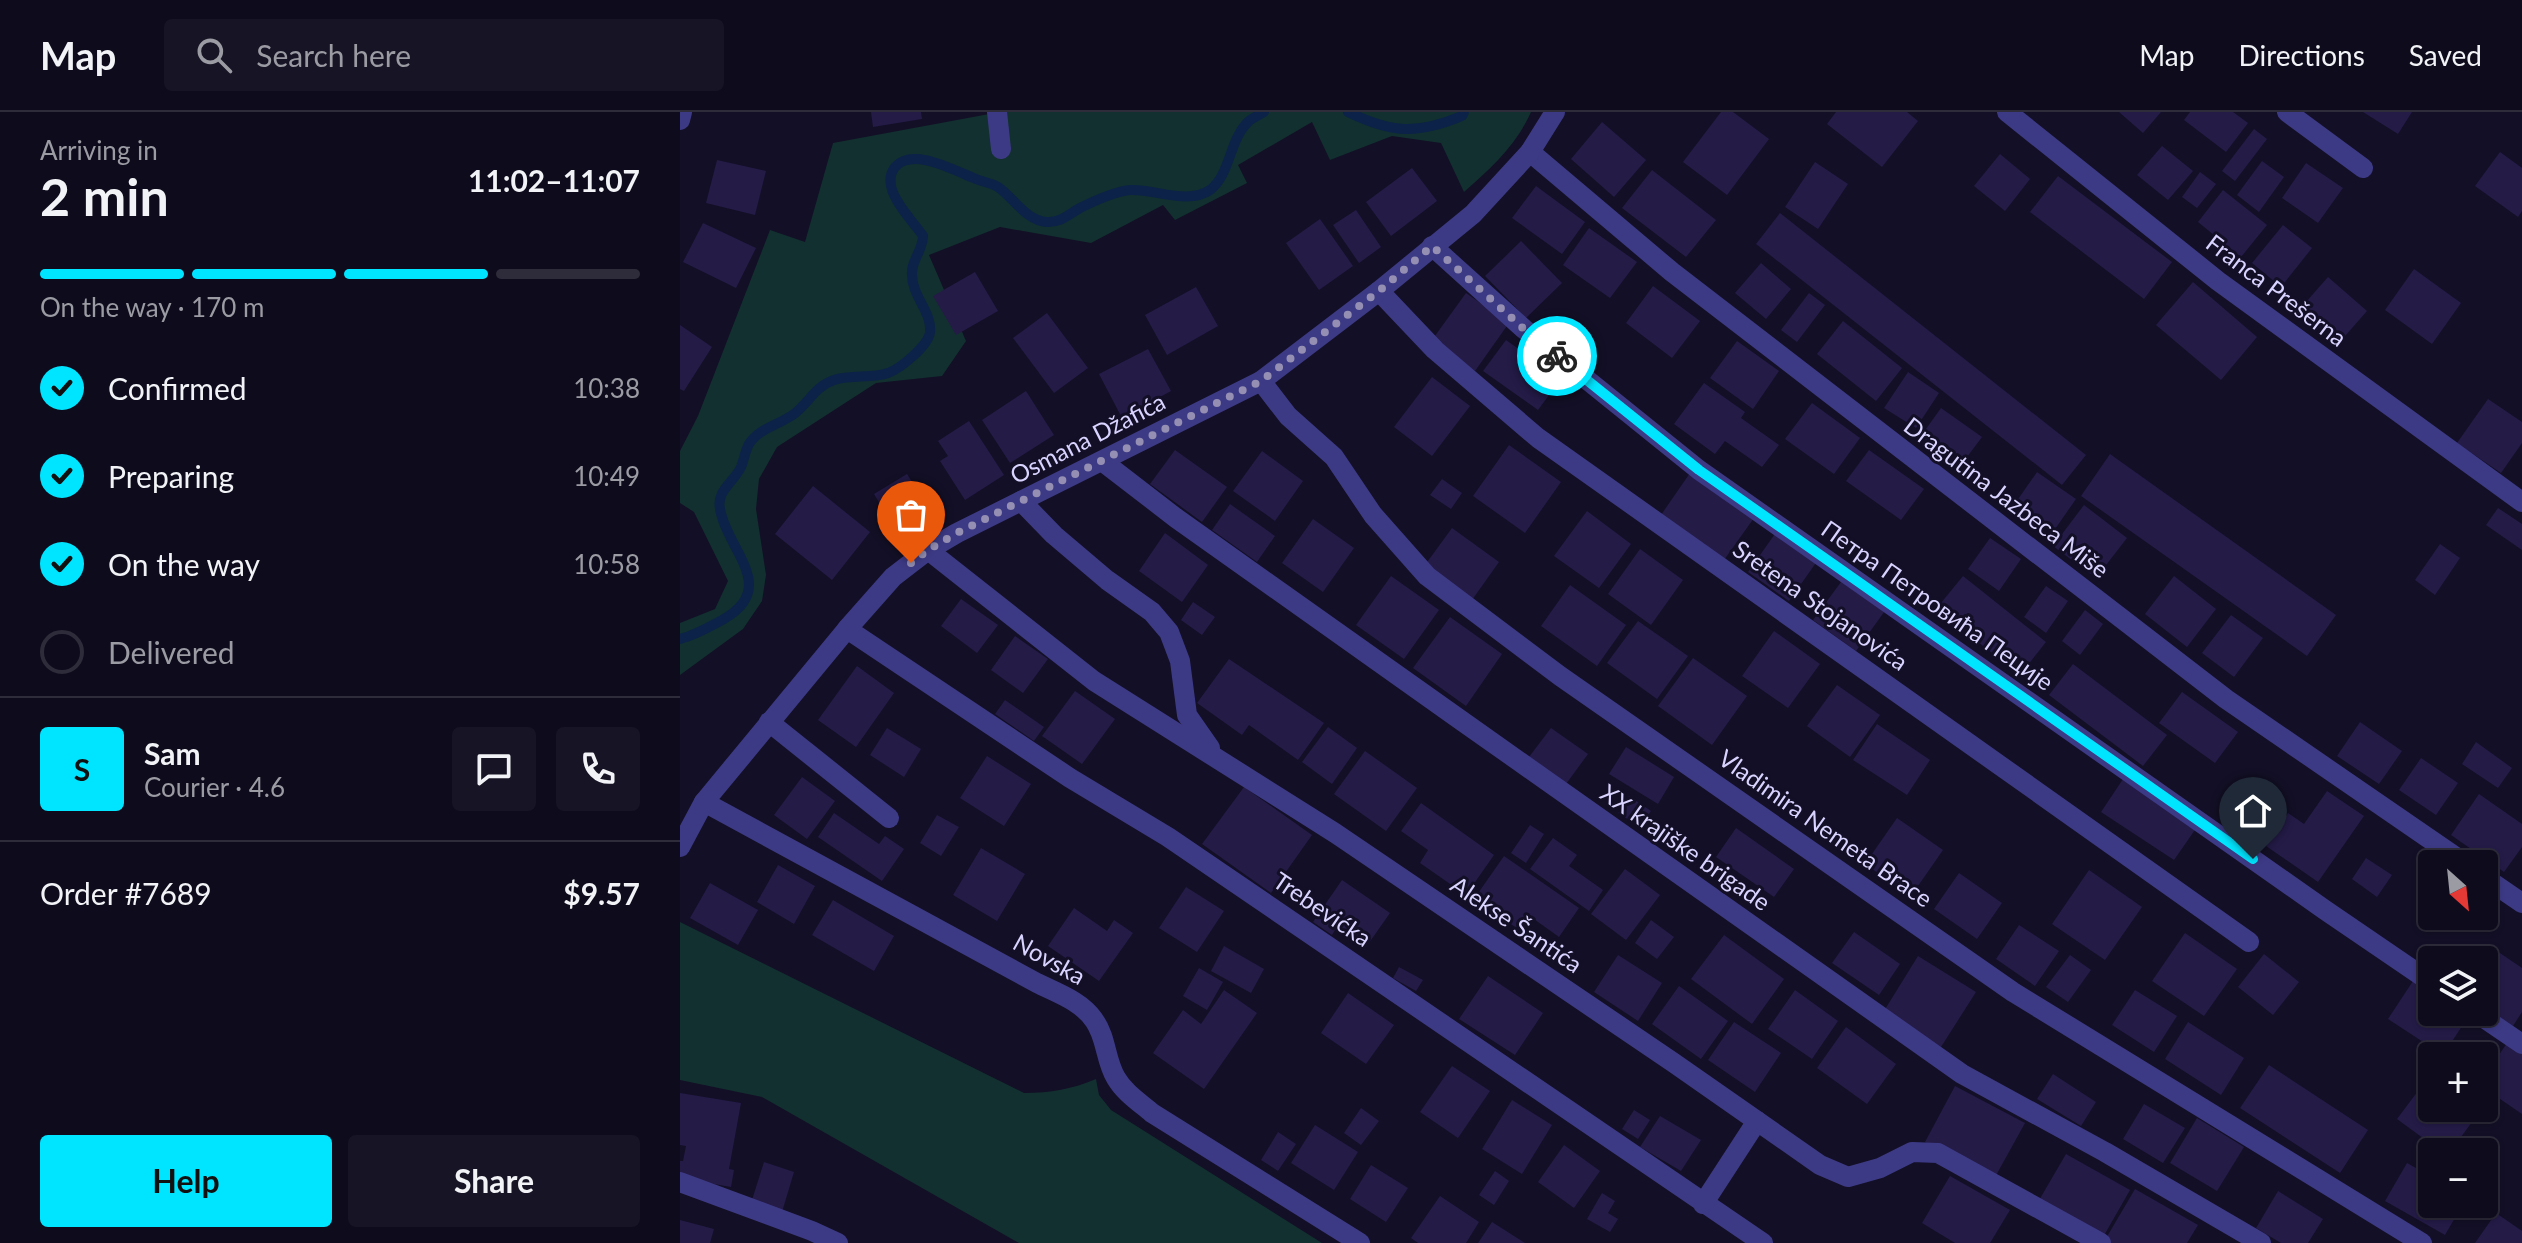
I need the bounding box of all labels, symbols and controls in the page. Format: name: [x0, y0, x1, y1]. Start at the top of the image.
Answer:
search box: [164, 19, 724, 91]
text: Map: [40, 32, 116, 78]
icon: search: [192, 33, 236, 77]
text: Search here: [256, 37, 411, 73]
text: Map: [2139, 38, 2194, 72]
text: Directions: [2238, 38, 2365, 72]
text: Saved: [2409, 38, 2482, 72]
text: Arriving in: [40, 134, 158, 166]
text: 11:02–11:07: [468, 162, 640, 198]
text: 2 min: [40, 165, 169, 227]
street label: Franca Prešerna: [2201, 228, 2353, 352]
text: On the way · 170 m: [40, 291, 264, 323]
courier: [1517, 316, 1597, 396]
icon: bike: [1535, 334, 1579, 378]
icon: check: [40, 366, 84, 410]
text: Confirmed: [108, 370, 247, 406]
text: 10:38: [573, 372, 640, 404]
street label: Osmana Džafića: [1005, 386, 1170, 489]
street label: Dragutina Jazbeca Miše: [1899, 410, 2115, 583]
icon: check: [40, 454, 84, 498]
text: Preparing: [108, 458, 234, 494]
text: 10:49: [573, 460, 640, 492]
pin: [877, 481, 945, 563]
icon: bag: [889, 493, 933, 537]
street label: Петра Петровића Пеције: [1816, 514, 2059, 696]
street label: Sretena Stojanovića: [1728, 534, 1914, 676]
icon: check: [40, 542, 84, 586]
text: On the way: [108, 546, 260, 582]
text: 10:58: [573, 548, 640, 580]
text: Delivered: [108, 634, 235, 670]
button: chat: [452, 727, 536, 811]
button: phone: [556, 727, 640, 811]
text: Sam: [144, 735, 201, 771]
street label: Vladimira Nemeta Brace: [1713, 743, 1938, 913]
text: S: [74, 751, 90, 787]
text: Courier · 4.6: [144, 771, 285, 803]
street label: XX krajiške brigade: [1595, 777, 1776, 916]
pin: [2219, 777, 2287, 859]
icon: home: [2231, 789, 2275, 833]
north arrow: [2418, 850, 2498, 930]
map controls: [2418, 850, 2498, 1218]
street label: Trebevićka: [1268, 865, 1377, 952]
street label: Alekse Šantića: [1446, 869, 1588, 978]
text: Order #7689: [40, 875, 212, 911]
text: $9.57: [563, 875, 640, 911]
street label: Novska: [1009, 927, 1091, 990]
button: layers: [2418, 946, 2498, 1026]
button: +: [2418, 1042, 2498, 1122]
button: Help: [40, 1135, 332, 1227]
button: Share: [348, 1135, 640, 1227]
button: −: [2418, 1138, 2498, 1218]

